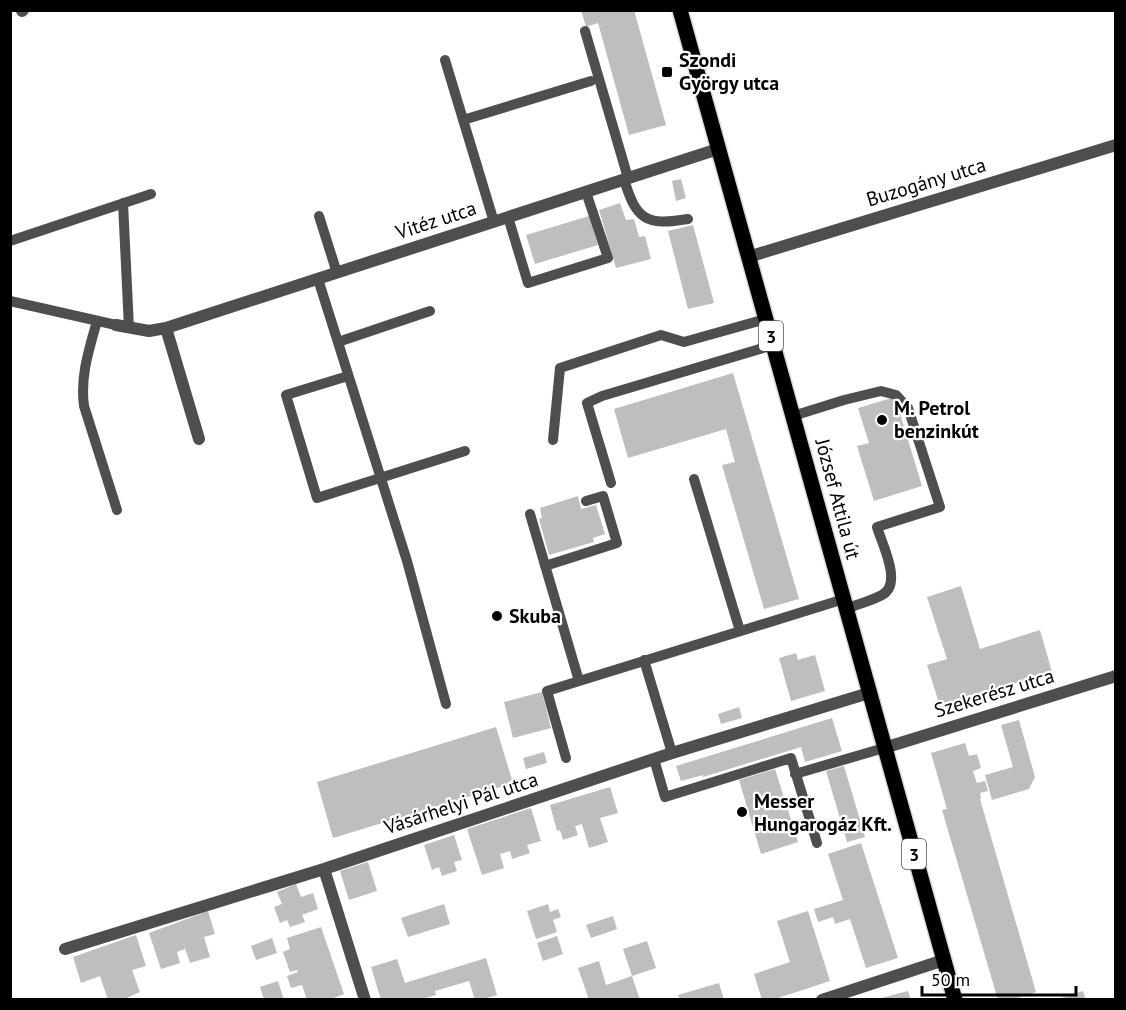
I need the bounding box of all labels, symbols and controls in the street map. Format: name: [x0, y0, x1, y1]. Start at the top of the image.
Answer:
place label: Szondi György utca: [679, 47, 779, 96]
marker: Szondi György utca: [660, 65, 674, 79]
street label: Buzogány utca: [863, 151, 989, 213]
street label: Vitéz utca: [391, 195, 480, 246]
road number: 3: [759, 321, 783, 351]
place label: M. Petrol benzinkút: [894, 395, 979, 444]
marker: M. Petrol benzinkút: [875, 413, 889, 427]
street label: József Attila út: [809, 435, 867, 562]
place label: Skuba: [509, 603, 561, 629]
marker: Skuba: [490, 609, 504, 623]
street label: Szekerész utca: [931, 662, 1057, 724]
street label: Vásárhelyi Pál utca: [380, 766, 541, 840]
place label: Messer Hungarogáz Kft.: [754, 788, 892, 837]
marker: Messer Hungarogáz Kft.: [735, 805, 749, 819]
road number: 3: [902, 839, 926, 869]
scale bar: [922, 959, 1076, 997]
text: 50 m: [931, 968, 970, 991]

